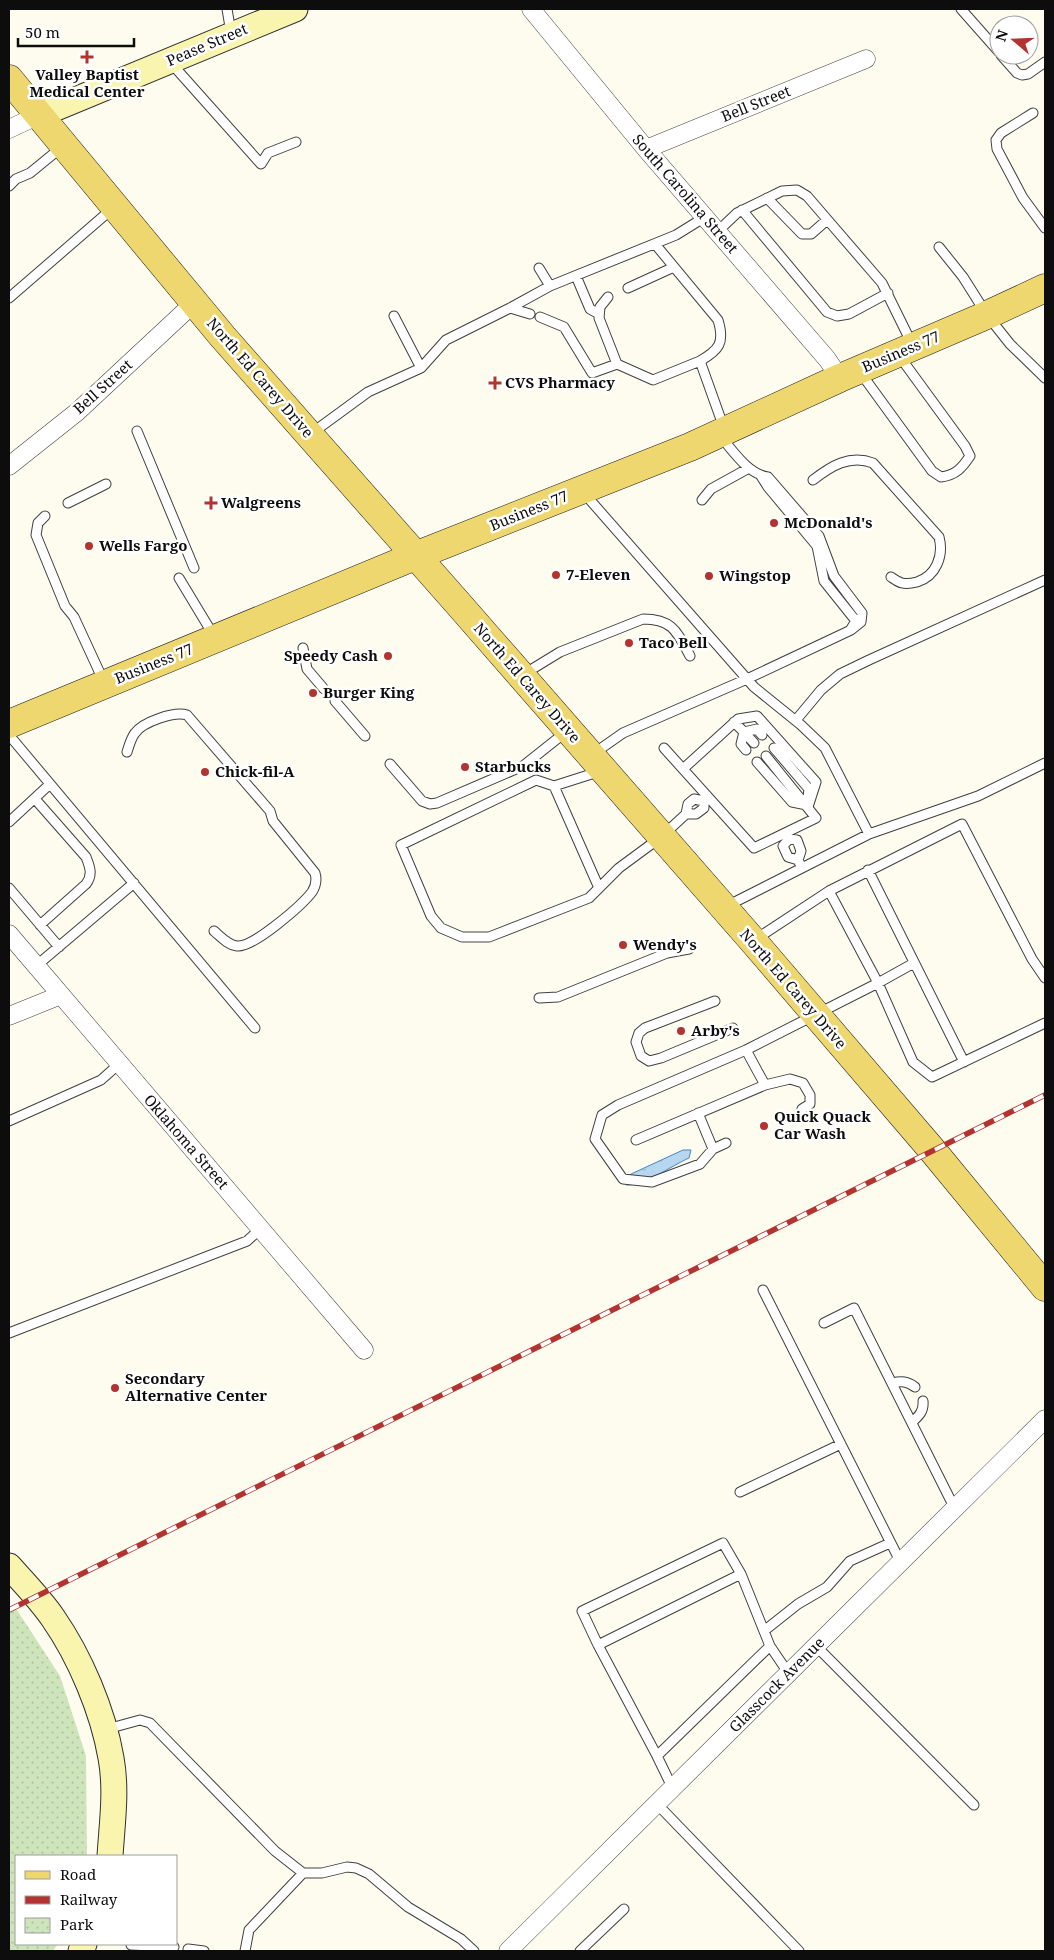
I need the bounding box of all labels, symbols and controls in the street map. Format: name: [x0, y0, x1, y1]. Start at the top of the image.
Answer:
scale bar: [18, 15, 134, 47]
north arrow: [989, 15, 1039, 65]
street label: Pease Street: [163, 18, 250, 70]
text: 50 m: [25, 22, 60, 42]
text: N: [990, 27, 1012, 44]
marker: Valley Baptist Medical Center: [80, 50, 94, 64]
place label: Valley Baptist Medical Center: [29, 64, 145, 101]
street label: Bell Street: [718, 80, 793, 126]
street label: South Carolina Street: [628, 130, 743, 257]
street label: North Ed Carey Drive: [203, 313, 318, 442]
street label: Business 77: [859, 326, 943, 376]
street label: Bell Street: [69, 354, 136, 418]
place label: CVS Pharmacy: [505, 372, 615, 392]
marker: CVS Pharmacy: [489, 377, 501, 389]
street label: Business 77: [486, 485, 571, 535]
place label: Walgreens: [221, 492, 301, 512]
marker: Walgreens: [205, 497, 217, 509]
place label: McDonald's: [784, 512, 873, 532]
marker: McDonald's: [768, 517, 780, 529]
place label: Wells Fargo: [99, 535, 188, 555]
marker: Wells Fargo: [83, 540, 95, 552]
place label: 7-Eleven: [566, 564, 630, 584]
place label: Wingstop: [719, 565, 791, 585]
marker: 7-Eleven: [550, 569, 562, 581]
marker: Wingstop: [703, 570, 715, 582]
street label: North Ed Carey Drive: [470, 618, 585, 747]
place label: Taco Bell: [639, 632, 708, 652]
marker: Taco Bell: [623, 637, 635, 649]
street label: Business 77: [111, 638, 196, 688]
place label: Speedy Cash: [284, 645, 378, 665]
marker: Speedy Cash: [382, 650, 394, 662]
place label: Burger King: [323, 682, 415, 702]
marker: Burger King: [307, 687, 319, 699]
place label: Starbucks: [475, 756, 551, 776]
place label: Chick-fil-A: [215, 761, 295, 781]
marker: Starbucks: [459, 761, 471, 773]
marker: Chick-fil-A: [199, 766, 211, 778]
street label: North Ed Carey Drive: [736, 924, 851, 1053]
place label: Wendy's: [633, 934, 697, 954]
marker: Wendy's: [617, 939, 629, 951]
place label: Arby's: [691, 1020, 740, 1040]
marker: Arby's: [675, 1025, 687, 1037]
street label: Oklahoma Street: [140, 1090, 234, 1193]
place label: Quick Quack Car Wash: [774, 1106, 871, 1143]
marker: Quick Quack Car Wash: [758, 1120, 770, 1132]
place label: Secondary Alternative Center: [125, 1368, 267, 1405]
marker: Secondary Alternative Center: [109, 1382, 121, 1394]
street label: Glasscock Avenue: [724, 1632, 828, 1736]
legend: [15, 1855, 178, 1945]
text: Road: [60, 1864, 96, 1884]
text: Railway: [60, 1889, 118, 1909]
text: Park: [60, 1914, 94, 1934]

